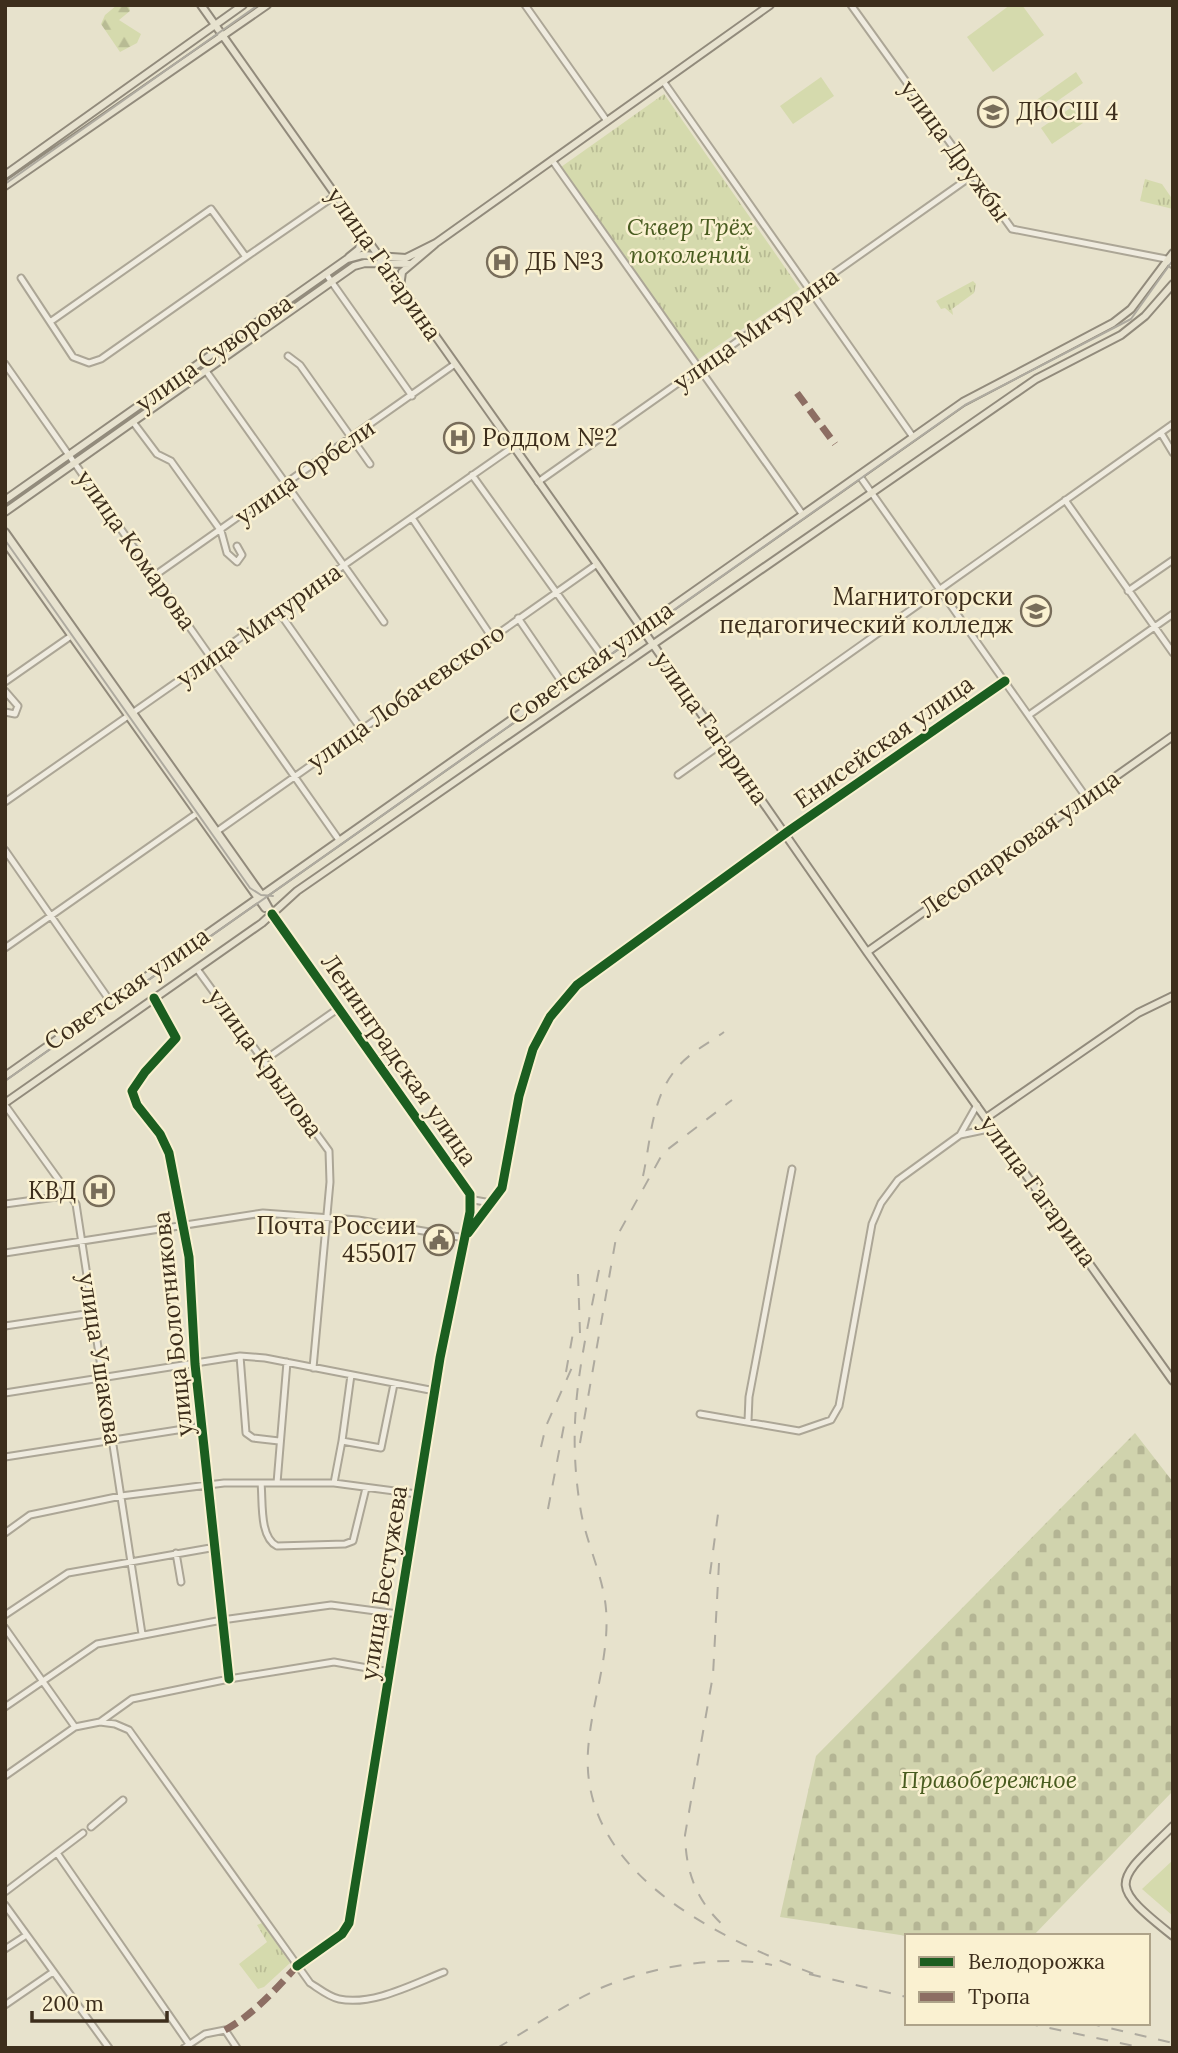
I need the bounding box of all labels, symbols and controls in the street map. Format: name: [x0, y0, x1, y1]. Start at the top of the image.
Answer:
street label: улица Дружбы: [893, 74, 1017, 228]
school or university icon: ДЮСШ 4: [976, 95, 1010, 129]
place label: ДЮСШ 4: [1016, 96, 1119, 127]
street label: улица Гагарина: [320, 181, 449, 347]
park label: Сквер Трёх поколений: [627, 211, 753, 270]
hospital icon: ДБ №3: [485, 245, 519, 279]
place label: ДБ №3: [525, 246, 604, 277]
street label: улица Мичурина: [667, 260, 844, 397]
street label: улица Суворова: [129, 287, 298, 418]
street label: улица Орбели: [229, 412, 381, 531]
hospital icon: Роддом №2: [442, 421, 476, 455]
place label: Роддом №2: [482, 422, 618, 453]
street label: улица Комарова: [70, 464, 203, 636]
street label: улица Мичурина: [170, 556, 347, 693]
place label: Магнитогорски педагогический колледж: [719, 581, 1013, 640]
street label: Советская улица: [502, 594, 679, 731]
school or university icon: Магнитогорски педагогический колледж: [1019, 594, 1053, 628]
street label: улица Лобачевского: [301, 617, 510, 776]
street label: улица Гагарина: [647, 645, 776, 811]
street label: Енисейская улица: [788, 668, 979, 815]
street label: Лесопарковая улица: [914, 763, 1126, 924]
street label: Советская улица: [38, 920, 215, 1057]
street label: Ленинградская улица: [314, 948, 484, 1172]
street label: улица Крылова: [201, 982, 330, 1143]
street label: улица Гагарина: [973, 1109, 1104, 1273]
hospital icon: КВД: [82, 1174, 116, 1208]
place label: КВД: [28, 1175, 76, 1206]
street label: улица Болотникова: [145, 1210, 200, 1438]
place label: Почта России 455017: [256, 1210, 416, 1269]
public building icon: Почта России 455017: [422, 1223, 456, 1257]
street label: улица Ушакова: [72, 1271, 129, 1447]
street label: улица Бестужева: [353, 1483, 414, 1683]
park label: Правобережное: [901, 1764, 1077, 1795]
legend: [905, 1934, 1150, 2025]
text: Велодорожка: [968, 1948, 1105, 1975]
scale bar: [32, 1980, 166, 2024]
text: Тропа: [968, 1983, 1030, 2010]
text: 200 m: [42, 1990, 104, 2017]

